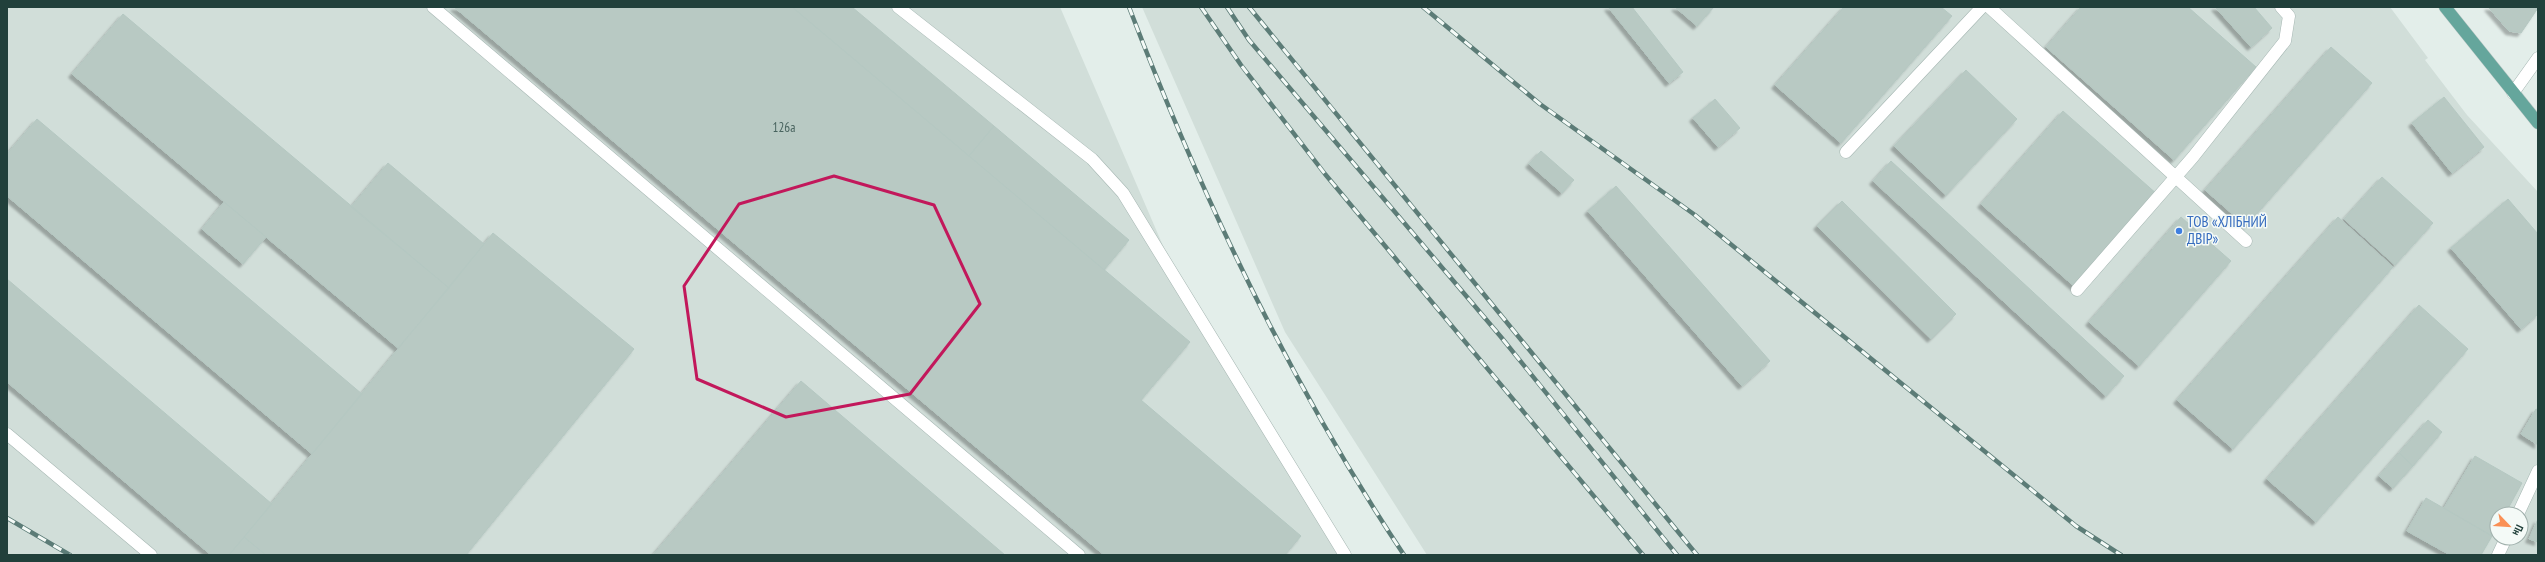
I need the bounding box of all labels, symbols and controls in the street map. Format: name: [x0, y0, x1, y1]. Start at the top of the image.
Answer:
house number: 126а: [773, 119, 795, 136]
place label: ТОВ «ХЛІБНИЙ ДВІР»: [2187, 212, 2267, 248]
marker: ТОВ «ХЛІБНИЙ ДВІР»: [2174, 226, 2184, 236]
north arrow: [2489, 506, 2529, 546]
text: Пн: [2509, 522, 2527, 538]

